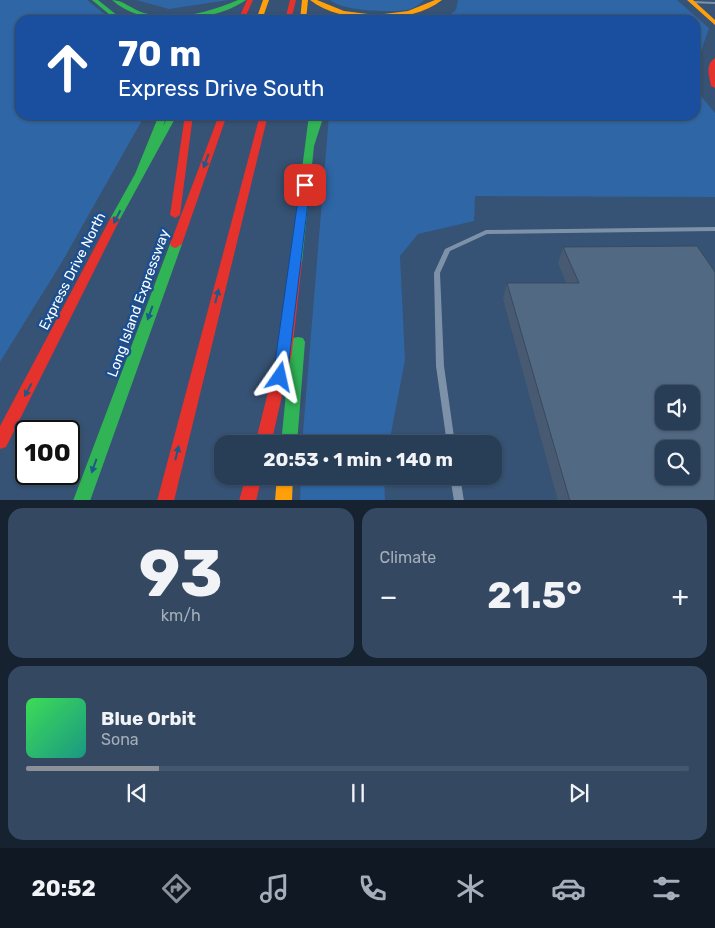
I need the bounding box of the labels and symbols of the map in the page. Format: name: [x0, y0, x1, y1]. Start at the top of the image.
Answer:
one-way arrow: [202, 154, 210, 168]
pin: [284, 164, 326, 206]
street label: Express Drive North: [36, 210, 109, 333]
one-way arrow: [113, 210, 121, 224]
street label: Long Island Expressway: [104, 227, 173, 379]
one-way arrow: [213, 288, 221, 303]
one-way arrow: [146, 306, 154, 321]
position arrow: [253, 350, 305, 402]
one-way arrow: [24, 382, 32, 397]
speed limit sign: 100: [15, 420, 80, 485]
one-way arrow: [173, 446, 181, 461]
one-way arrow: [90, 458, 97, 473]

